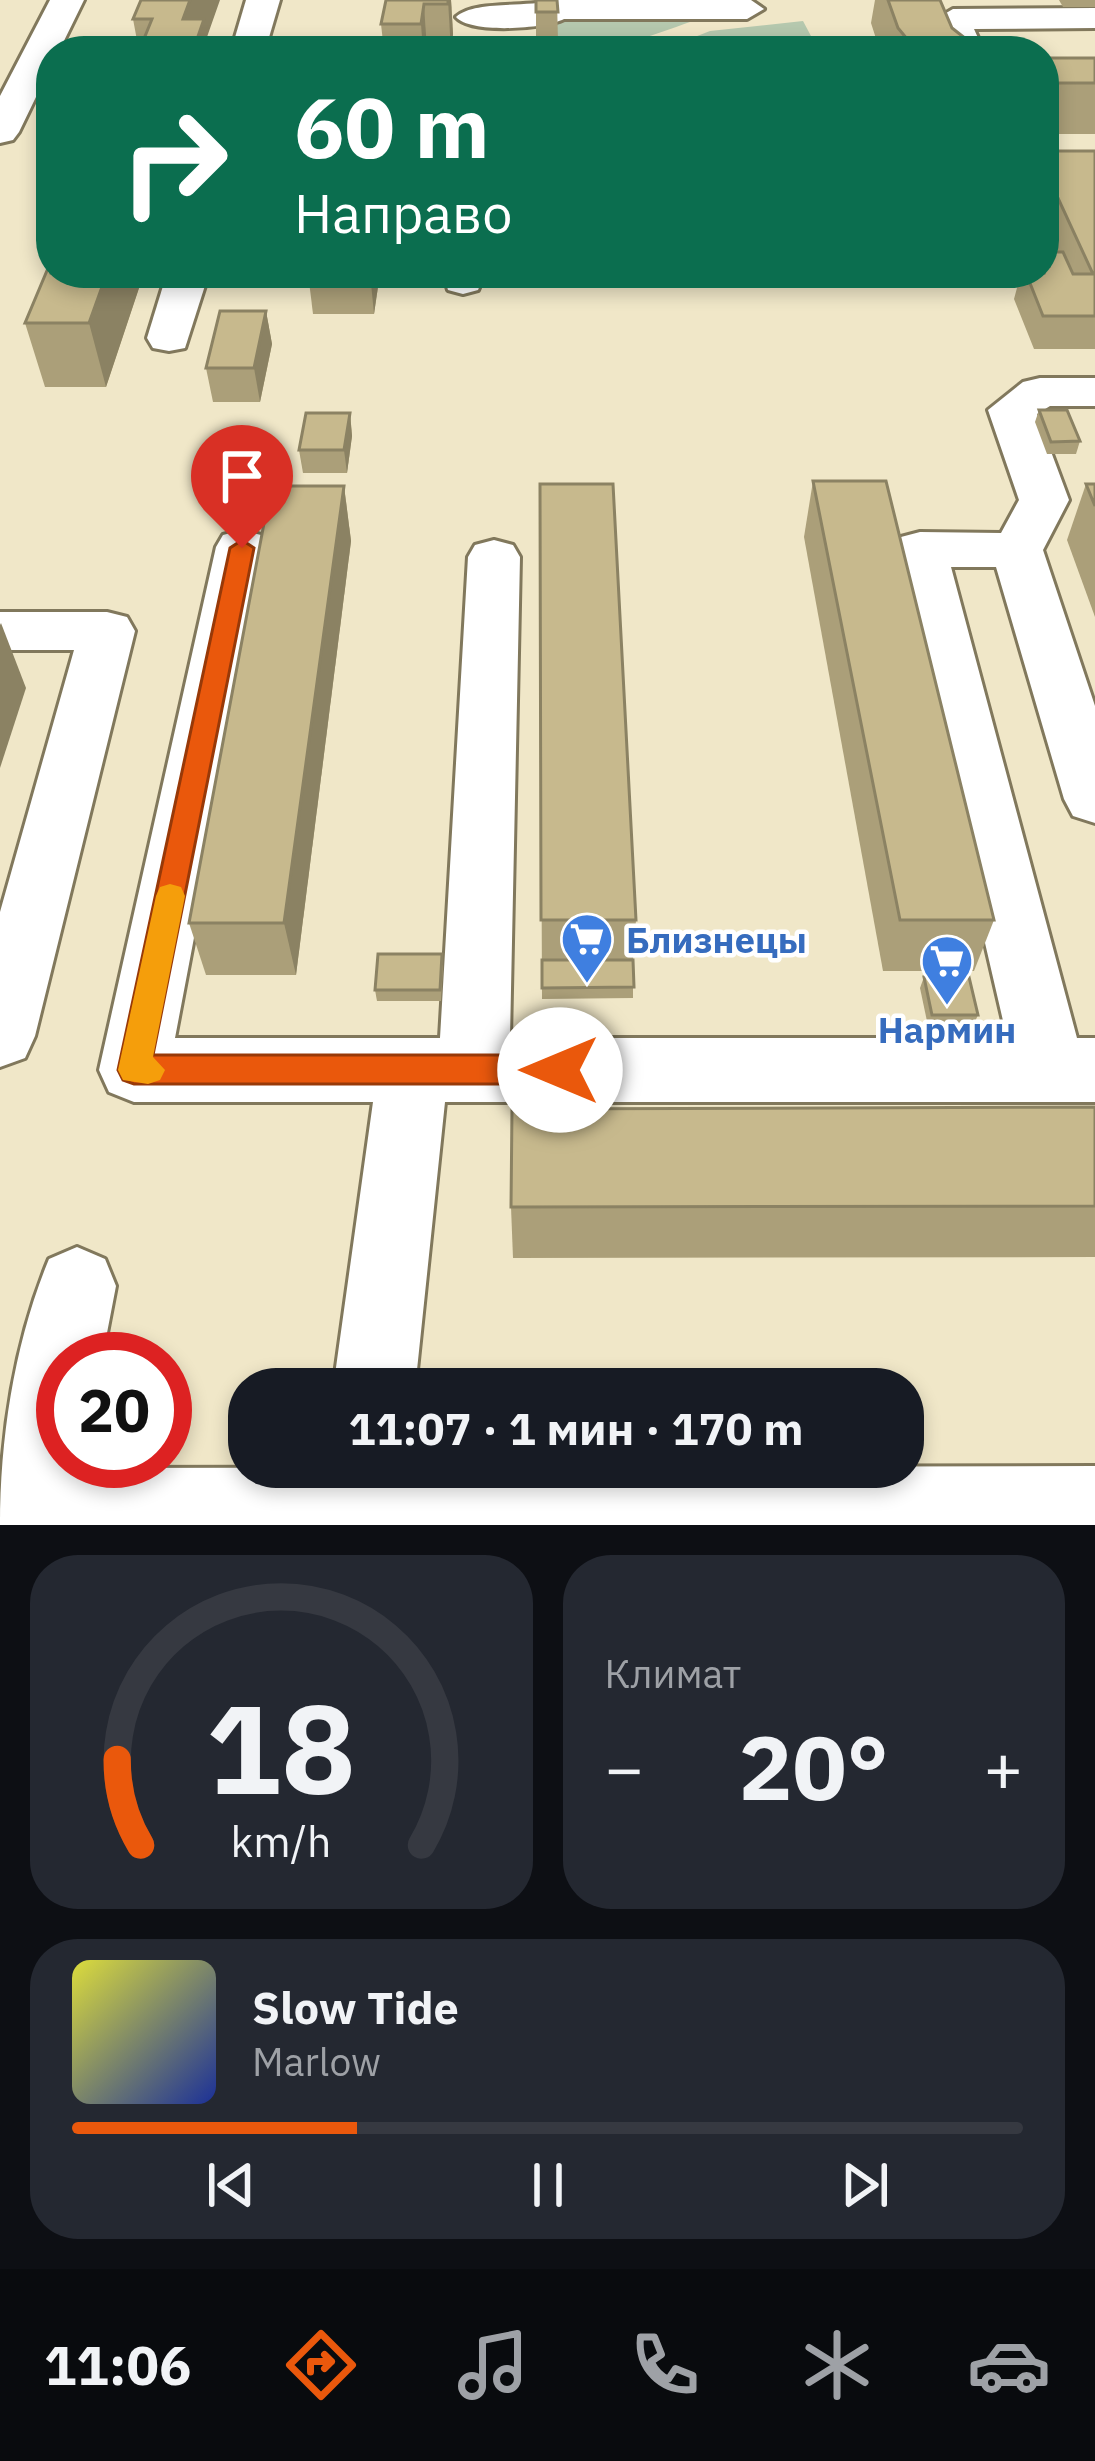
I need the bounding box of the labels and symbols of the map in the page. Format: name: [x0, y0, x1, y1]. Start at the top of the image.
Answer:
pin: [191, 425, 293, 548]
supermarket icon: Близнецы: [559, 911, 615, 985]
place label: Близнецы: [626, 916, 807, 963]
supermarket icon: Нармин: [919, 933, 975, 1007]
place label: Нармин: [878, 1006, 1016, 1053]
position arrow: [497, 1007, 623, 1133]
speed limit sign: 20: [36, 1332, 192, 1488]

